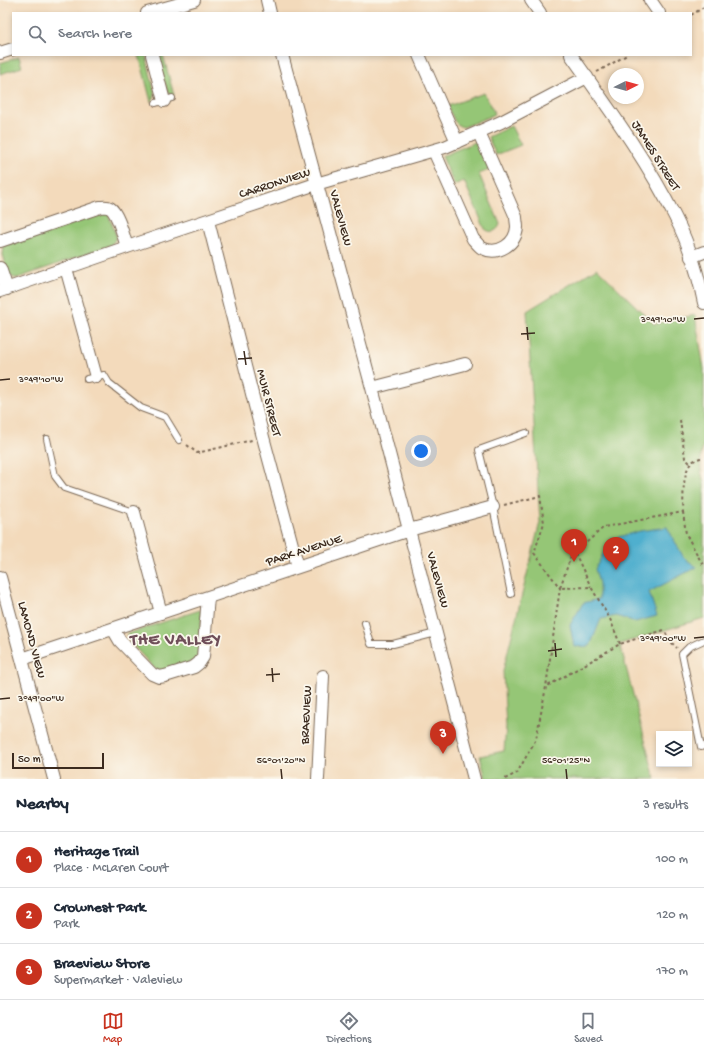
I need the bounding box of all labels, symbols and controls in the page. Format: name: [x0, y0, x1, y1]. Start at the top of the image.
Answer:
search box: [12, 12, 692, 56]
icon: search: [26, 23, 48, 45]
text: Search here: [58, 25, 132, 43]
north arrow: [608, 68, 644, 104]
street label: JAMES STREET: [627, 118, 683, 195]
street label: CARRONVIEW: [237, 165, 313, 203]
street label: VALEVIEW: [325, 187, 355, 248]
text: 3°49'10"W: [640, 314, 686, 326]
street label: MUIR STREET: [252, 368, 284, 439]
text: 3°49'10"W: [18, 374, 64, 386]
your location: [411, 441, 431, 461]
pin: 1: [561, 529, 587, 562]
street label: PARK AVENUE: [263, 531, 345, 571]
pin: 2: [603, 537, 629, 570]
street label: VALEVIEW: [422, 549, 452, 610]
street label: LAMOND VIEW: [14, 600, 48, 680]
district label: THE VALLEY: [128, 631, 222, 651]
text: 3°49'00"W: [639, 633, 686, 645]
street label: BRAEVIEW: [298, 685, 316, 746]
text: 3°49'00"W: [17, 693, 64, 705]
pin: 3: [430, 721, 456, 754]
map controls: [656, 731, 692, 767]
button: layers: [656, 731, 692, 767]
scale bar: [12, 751, 104, 770]
text: 50 m: [18, 754, 40, 766]
text: 56°01'20"N: [257, 755, 306, 767]
text: 56°01'25"N: [542, 755, 590, 767]
text: Nearby: [16, 795, 69, 815]
text: 3 results: [643, 798, 688, 813]
text: Heritage Trail: [54, 843, 139, 861]
text: 1: [26, 852, 32, 867]
text: 100 m: [656, 852, 688, 867]
text: Place · McLaren Court: [54, 861, 168, 876]
text: Crownest Park: [54, 899, 146, 917]
text: 2: [26, 908, 32, 923]
text: 120 m: [657, 908, 688, 923]
text: Park: [54, 917, 79, 932]
text: Braeview Store: [54, 955, 150, 973]
text: 3: [26, 964, 32, 979]
text: 170 m: [656, 964, 688, 979]
text: Supermarket · Valeview: [54, 973, 182, 988]
tab: Map: [102, 1010, 124, 1046]
tab: Directions: [327, 1010, 371, 1046]
tab: Saved: [574, 1010, 602, 1046]

